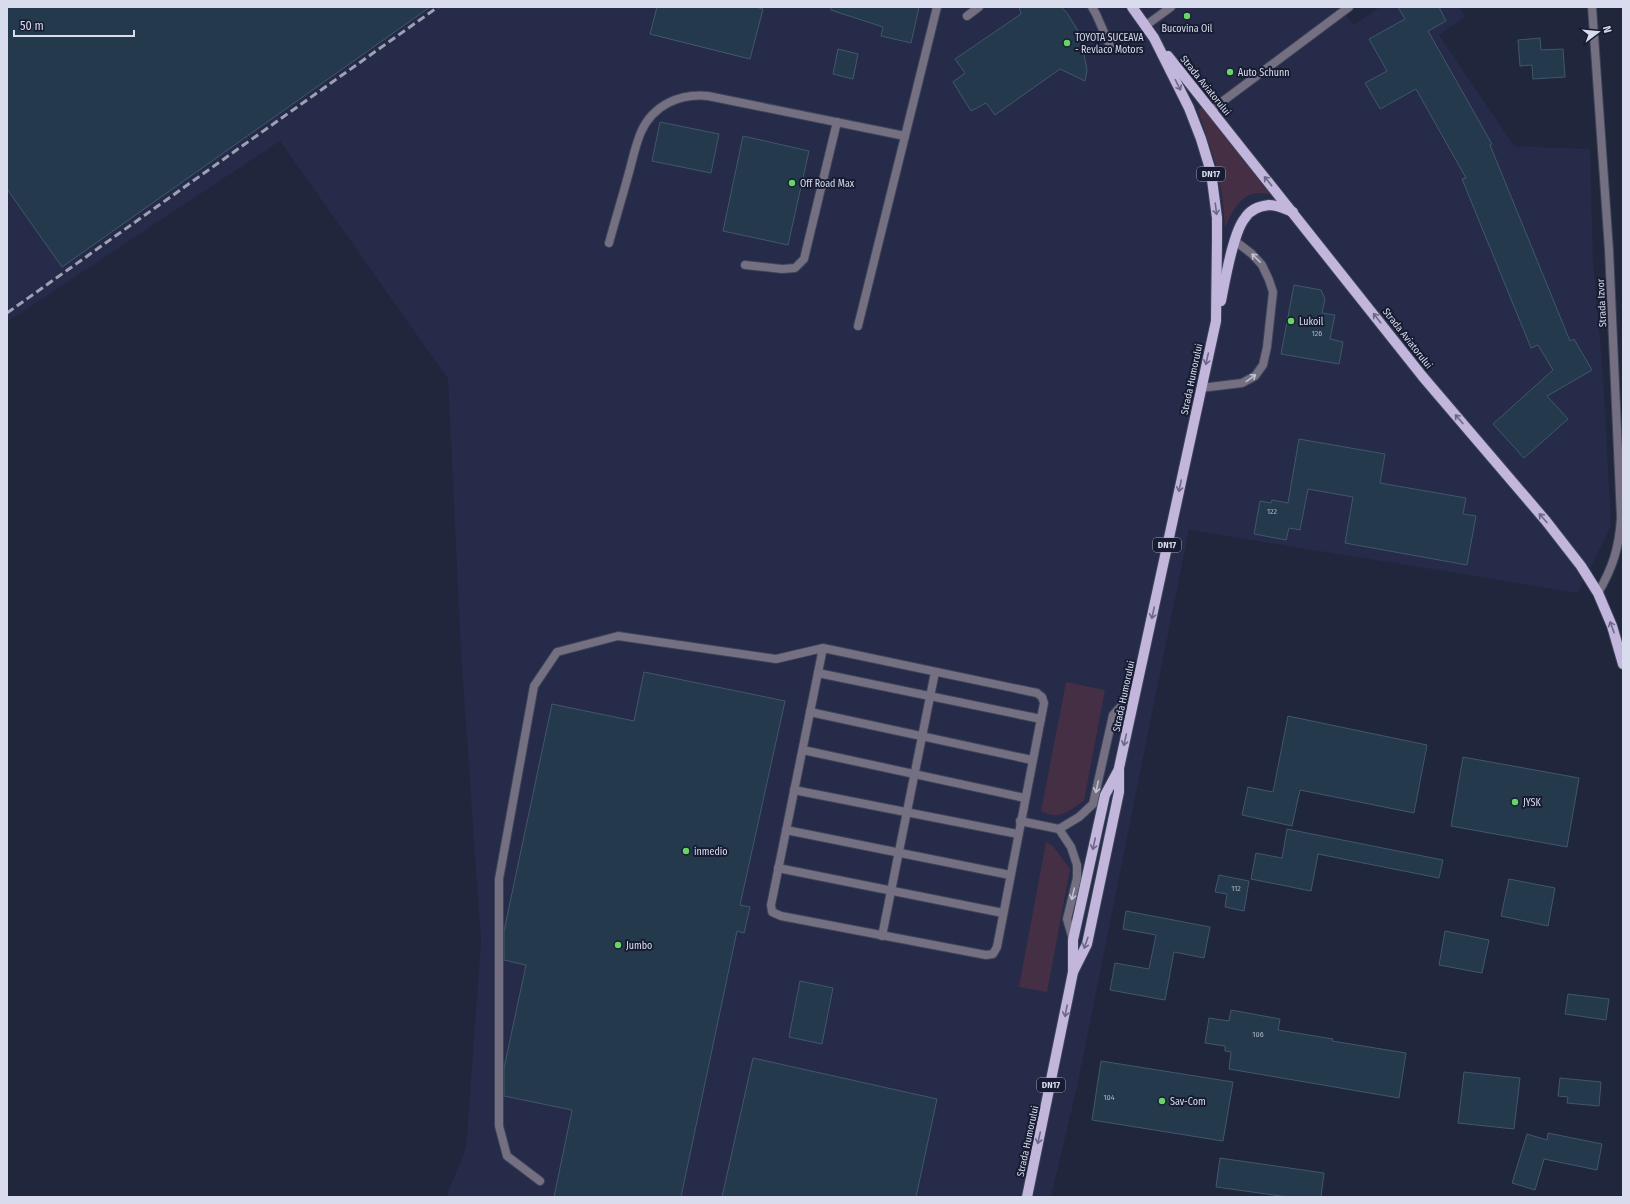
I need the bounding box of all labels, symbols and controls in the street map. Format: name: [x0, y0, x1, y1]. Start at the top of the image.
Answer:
marker: Bucovina Oil: [1182, 11, 1192, 21]
scale bar: [14, 12, 134, 38]
north arrow: [1578, 12, 1618, 52]
text: 50 m: [20, 19, 44, 33]
place label: Bucovina Oil: [1162, 23, 1213, 35]
text: N: [1600, 24, 1614, 34]
place label: TOYOTA SUCEAVA - Revlaco Motors: [1075, 32, 1144, 56]
marker: TOYOTA SUCEAVA - Revlaco Motors: [1062, 38, 1072, 48]
street label: Strada Aviatorului: [1177, 53, 1233, 118]
marker: Auto Schunn: [1225, 67, 1235, 77]
place label: Auto Schunn: [1238, 67, 1290, 79]
one-way arrow: [1175, 79, 1182, 91]
road number: DN17: [1197, 167, 1225, 181]
one-way arrow: [1264, 176, 1273, 187]
marker: Off Road Max: [787, 178, 797, 188]
place label: Off Road Max: [800, 178, 855, 190]
one-way arrow: [1212, 202, 1219, 215]
one-way arrow: [1251, 253, 1261, 263]
street label: Strada Izvor: [1595, 278, 1609, 328]
street label: Strada Aviatorului: [1380, 306, 1435, 371]
one-way arrow: [1373, 313, 1381, 324]
marker: Lukoil: [1286, 316, 1296, 326]
place label: Lukoil: [1299, 316, 1324, 328]
house number: 126: [1312, 329, 1322, 338]
street label: Strada Humorului: [1179, 343, 1205, 416]
one-way arrow: [1203, 352, 1211, 365]
one-way arrow: [1246, 374, 1257, 382]
one-way arrow: [1454, 414, 1463, 425]
one-way arrow: [1175, 479, 1183, 492]
house number: 122: [1267, 507, 1278, 516]
one-way arrow: [1539, 512, 1548, 523]
road number: DN17: [1153, 538, 1181, 552]
one-way arrow: [1148, 607, 1156, 620]
one-way arrow: [1608, 621, 1616, 633]
street label: Strada Humorului: [1111, 660, 1137, 733]
one-way arrow: [1121, 734, 1129, 747]
one-way arrow: [1093, 781, 1101, 794]
marker: JYSK: [1510, 797, 1520, 807]
place label: JYSK: [1523, 797, 1541, 809]
one-way arrow: [1090, 837, 1098, 850]
marker: inmedio: [681, 846, 691, 856]
place label: inmedio: [694, 846, 728, 858]
house number: 112: [1231, 884, 1241, 893]
one-way arrow: [1068, 887, 1076, 900]
one-way arrow: [1082, 937, 1090, 949]
marker: Jumbo: [613, 940, 623, 950]
place label: Jumbo: [626, 940, 652, 952]
one-way arrow: [1062, 1004, 1070, 1017]
house number: 106: [1252, 1030, 1264, 1039]
road number: DN17: [1037, 1078, 1065, 1092]
house number: 104: [1103, 1093, 1115, 1102]
marker: Sav-Com: [1157, 1096, 1167, 1106]
place label: Sav-Com: [1170, 1096, 1206, 1108]
street label: Strada Humorului: [1015, 1105, 1041, 1178]
one-way arrow: [1035, 1131, 1043, 1144]

